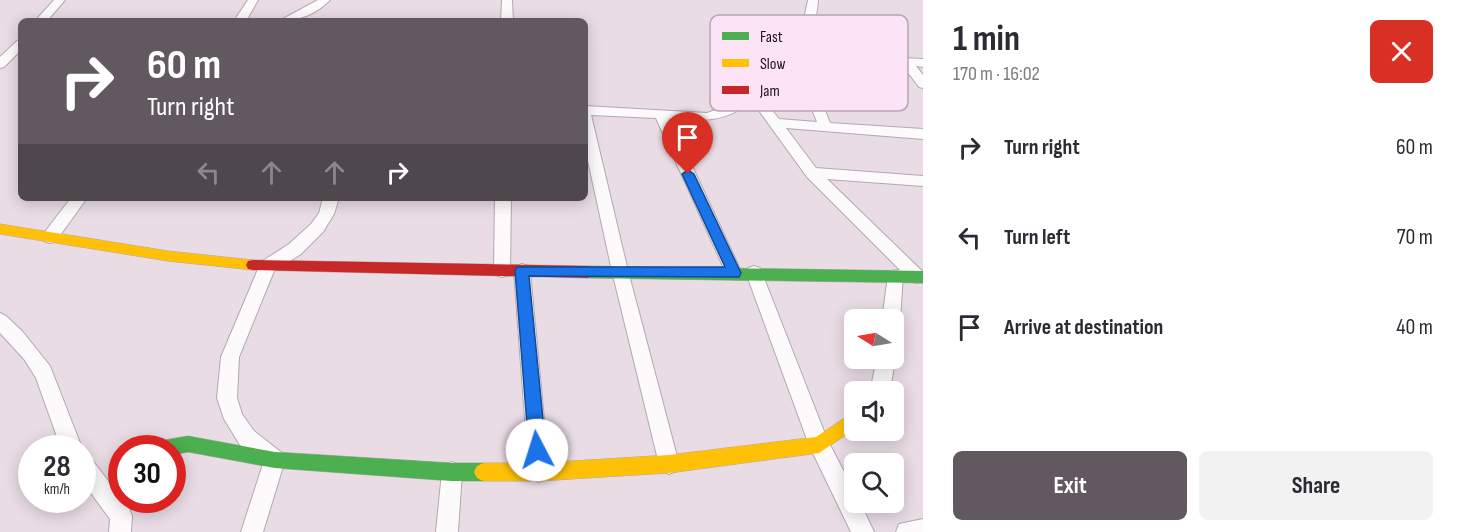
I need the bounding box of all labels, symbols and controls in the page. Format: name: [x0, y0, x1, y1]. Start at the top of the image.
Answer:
legend: [710, 15, 908, 111]
text: 1 min: [953, 18, 1020, 61]
button: close: [1370, 20, 1433, 83]
text: Fast: [760, 28, 783, 47]
text: 60 m: [147, 40, 221, 91]
icon: right: [48, 42, 126, 120]
text: Slow: [760, 55, 785, 74]
text: 170 m · 16:02: [953, 62, 1040, 86]
text: Jam: [759, 82, 780, 101]
text: Turn right: [147, 91, 234, 123]
pin: [662, 112, 713, 174]
icon: arrive: [671, 121, 704, 154]
icon: right: [953, 131, 986, 164]
text: Turn right: [1004, 134, 1080, 161]
text: 60 m: [1396, 134, 1433, 161]
icon: left: [192, 156, 225, 189]
icon: ahead: [255, 156, 288, 189]
icon: ahead: [318, 156, 351, 189]
icon: right: [381, 156, 414, 189]
icon: left: [953, 221, 986, 254]
text: Turn left: [1004, 224, 1070, 251]
text: 70 m: [1397, 224, 1433, 251]
north arrow: [844, 309, 904, 369]
map controls: [844, 309, 904, 513]
icon: arrive: [953, 311, 986, 344]
text: Arrive at destination: [1004, 314, 1163, 341]
text: 40 m: [1396, 314, 1433, 341]
button: sound: [844, 381, 904, 441]
position arrow: [505, 418, 569, 482]
speed limit sign: 30: [108, 435, 186, 513]
text: 28: [43, 449, 71, 485]
button: Exit: [953, 451, 1187, 520]
button: Share: [1199, 451, 1433, 520]
button: search: [844, 453, 904, 513]
text: km/h: [44, 480, 70, 499]

